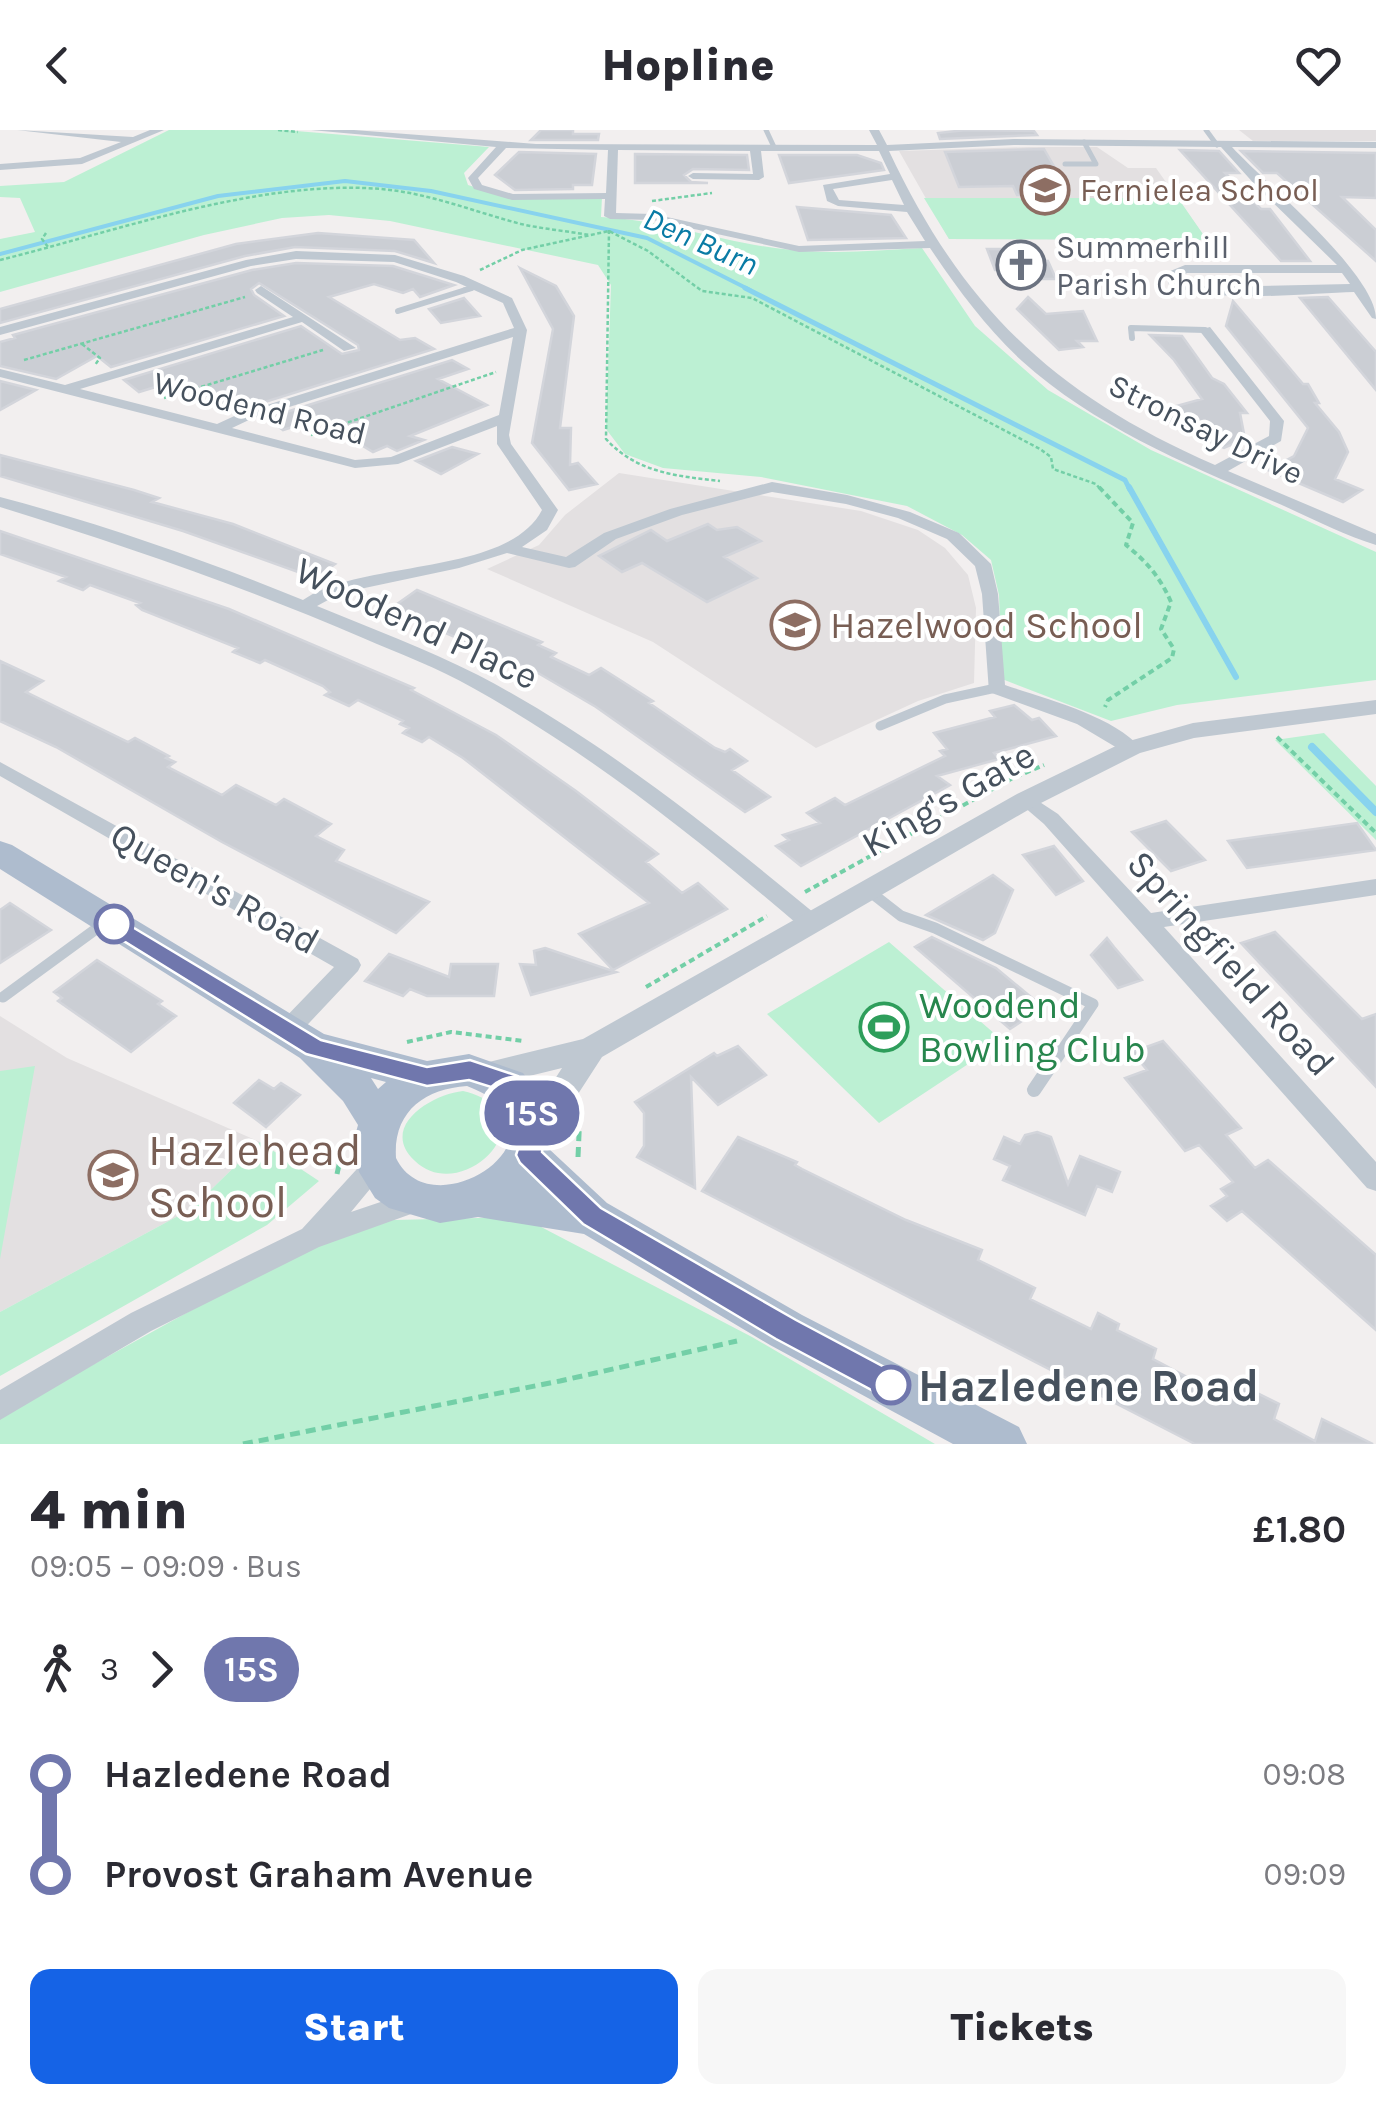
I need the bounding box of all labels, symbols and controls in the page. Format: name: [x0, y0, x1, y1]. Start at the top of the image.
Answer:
icon: back: [30, 38, 85, 93]
icon: heart: [1291, 38, 1346, 93]
text: Hopline: [601, 39, 775, 91]
school or university icon: Fernielea School: [1019, 164, 1071, 216]
place label: Fernielea School: [1080, 172, 1319, 209]
water label: Den Burn: [638, 200, 764, 283]
place label: Summerhill Parish Church: [1056, 229, 1262, 303]
church icon: Summerhill Parish Church: [995, 239, 1047, 291]
street label: Woodend Road: [150, 364, 370, 453]
street label: Stronsay Drive: [1103, 366, 1309, 492]
street label: Woodend Place: [288, 548, 545, 699]
school or university icon: Hazelwood School: [769, 599, 821, 651]
place label: Hazelwood School: [830, 603, 1143, 648]
street label: King's Gate: [854, 732, 1043, 867]
street label: Queen's Road: [103, 813, 327, 964]
street label: Springfield Road: [1118, 841, 1344, 1085]
unlabelled marker: [95, 905, 133, 943]
place label: Woodend Bowling Club: [919, 983, 1146, 1072]
sports icon: Woodend Bowling Club: [858, 1001, 910, 1053]
line badge: 15S: [474, 1080, 590, 1146]
text: 15S: [504, 1093, 560, 1134]
place label: Hazlehead School: [148, 1124, 362, 1228]
school or university icon: Hazlehead School: [87, 1149, 139, 1201]
place label: Hazledene Road: [918, 1360, 1259, 1412]
marker: Hazledene Road: [872, 1366, 910, 1404]
text: 4 min: [30, 1478, 188, 1542]
text: £1.80: [1253, 1507, 1346, 1552]
text: 09:05 – 09:09 · Bus: [30, 1548, 302, 1585]
icon: walk: [30, 1642, 85, 1697]
icon: forward: [134, 1642, 189, 1697]
text: 15S: [224, 1649, 279, 1690]
text: 3: [100, 1651, 119, 1688]
text: Hazledene Road: [104, 1752, 392, 1797]
text: 09:08: [1262, 1756, 1346, 1793]
text: Provost Graham Avenue: [104, 1852, 533, 1897]
text: 09:09: [1264, 1856, 1346, 1893]
button: Start: [30, 1969, 678, 2084]
button: Tickets: [698, 1969, 1346, 2084]

